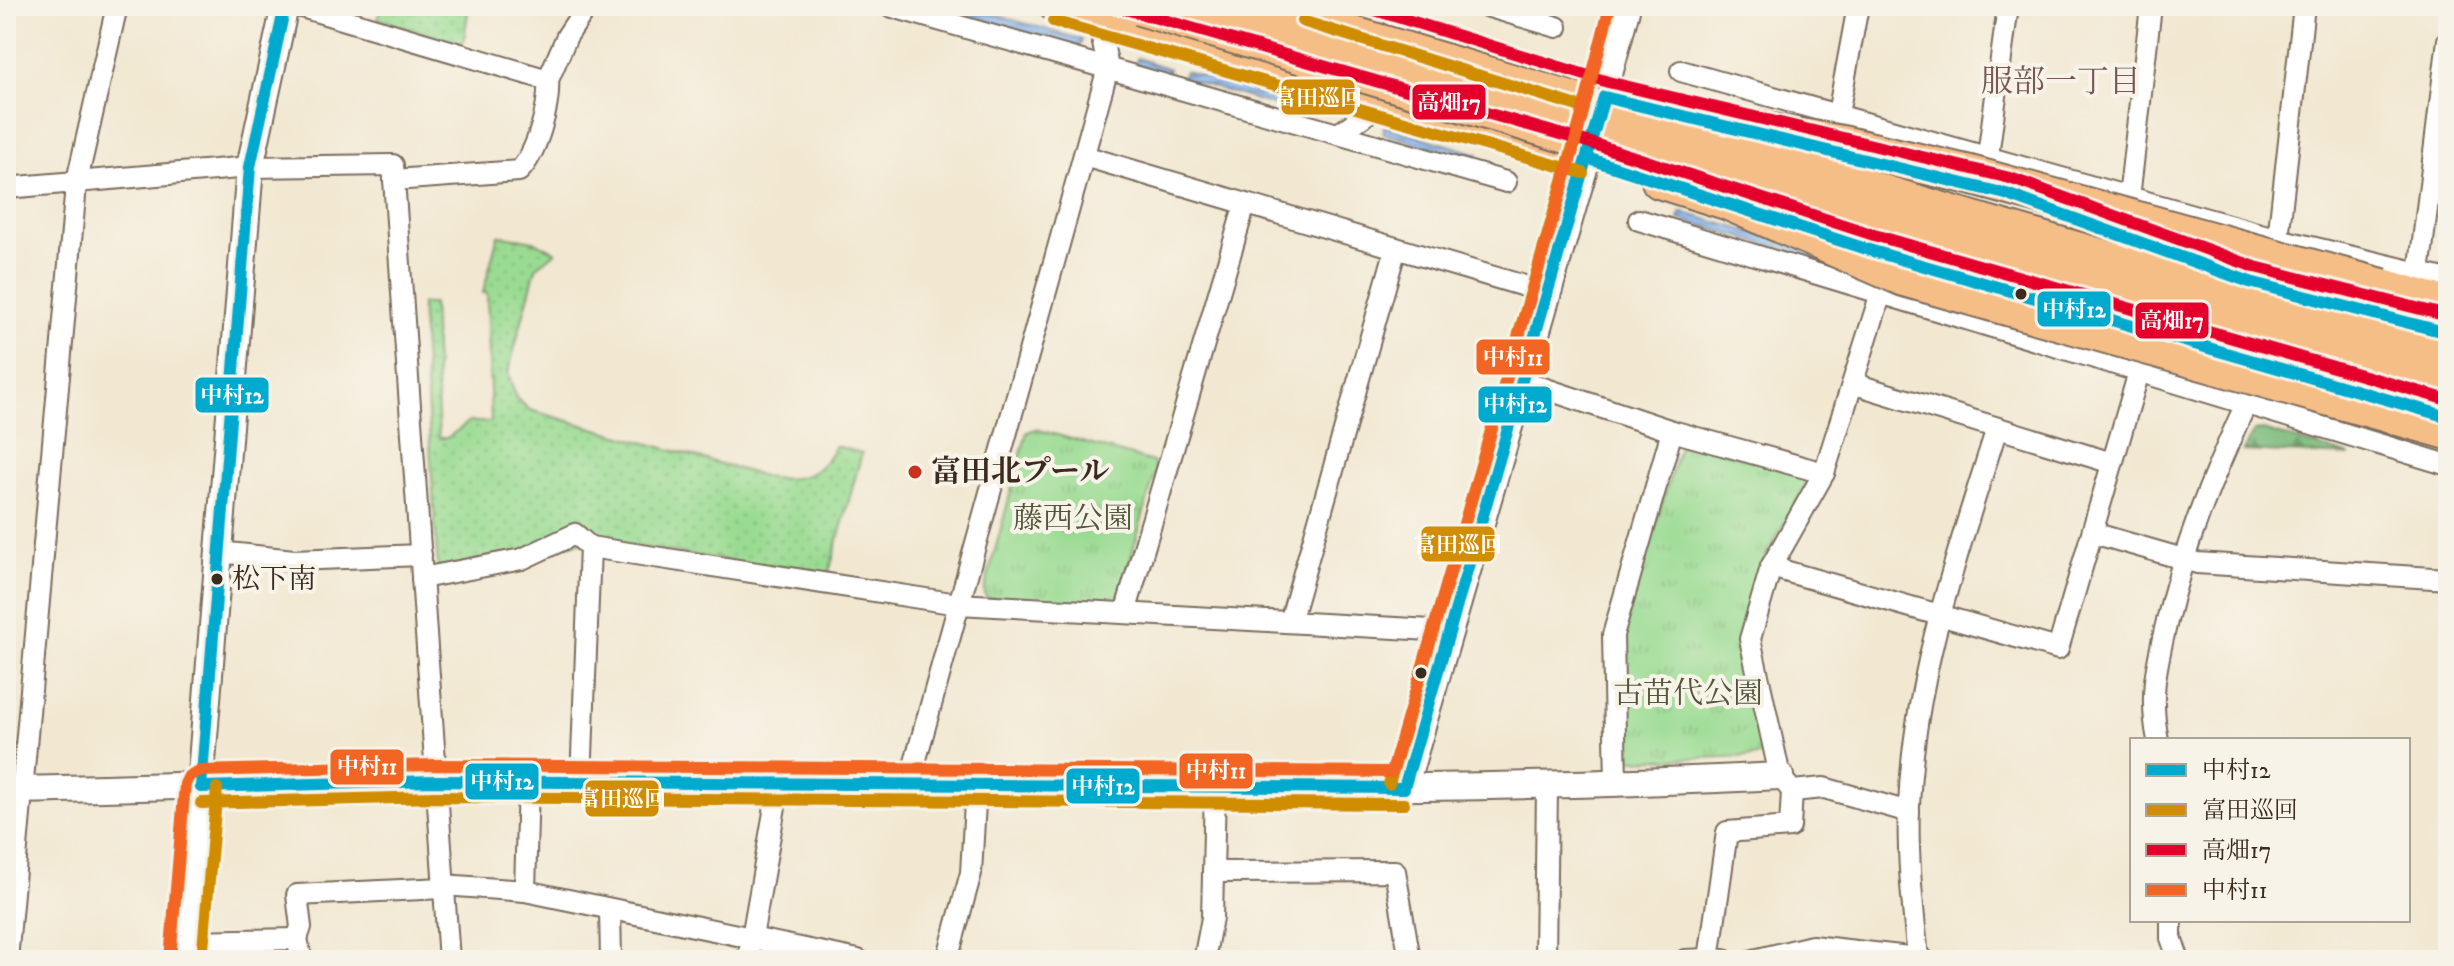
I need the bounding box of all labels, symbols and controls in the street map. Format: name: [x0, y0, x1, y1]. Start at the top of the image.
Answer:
district label: 服部一丁目: [1981, 63, 2141, 103]
line badge: 富田巡回: [1280, 78, 1356, 116]
line badge: 高畑17: [1411, 83, 1487, 121]
text: 富田巡回: [1274, 85, 1362, 112]
text: 高畑17: [1417, 90, 1481, 117]
unlabelled marker: [2013, 286, 2029, 302]
line badge: 中村12: [2036, 290, 2112, 328]
text: 中村12: [2043, 297, 2107, 324]
line badge: 高畑17: [2134, 301, 2210, 340]
text: 高畑17: [2140, 308, 2204, 335]
line badge: 中村11: [1475, 338, 1551, 376]
text: 中村11: [1483, 345, 1543, 372]
line badge: 中村12: [194, 376, 270, 414]
text: 中村12: [201, 383, 265, 410]
line badge: 中村12: [1477, 385, 1553, 424]
text: 中村12: [1484, 392, 1548, 419]
place label: 富田北プール: [931, 454, 1110, 491]
marker: 富田北プール: [906, 463, 924, 481]
park label: 藤西公園: [1013, 501, 1133, 538]
line badge: 富田巡回: [1420, 525, 1496, 563]
text: 富田巡回: [1414, 532, 1502, 559]
place label: 松下南: [232, 562, 316, 597]
marker: 松下南: [209, 571, 225, 587]
unlabelled marker: [1413, 665, 1429, 681]
park label: 古苗代公園: [1613, 676, 1763, 713]
legend: [2130, 738, 2410, 922]
line badge: 中村11: [329, 748, 405, 786]
line badge: 中村11: [1178, 752, 1254, 790]
text: 中村11: [337, 754, 397, 781]
text: 中村12: [2202, 756, 2271, 786]
text: 中村11: [1186, 758, 1246, 785]
line badge: 中村12: [464, 762, 540, 801]
line badge: 中村12: [1065, 767, 1141, 805]
text: 中村12: [471, 769, 535, 796]
text: 中村12: [1072, 774, 1136, 801]
line badge: 富田巡回: [584, 779, 660, 818]
text: 富田巡回: [578, 786, 666, 813]
text: 富田巡回: [2202, 796, 2298, 826]
text: 高畑17: [2202, 836, 2271, 866]
text: 中村11: [2202, 876, 2268, 906]

